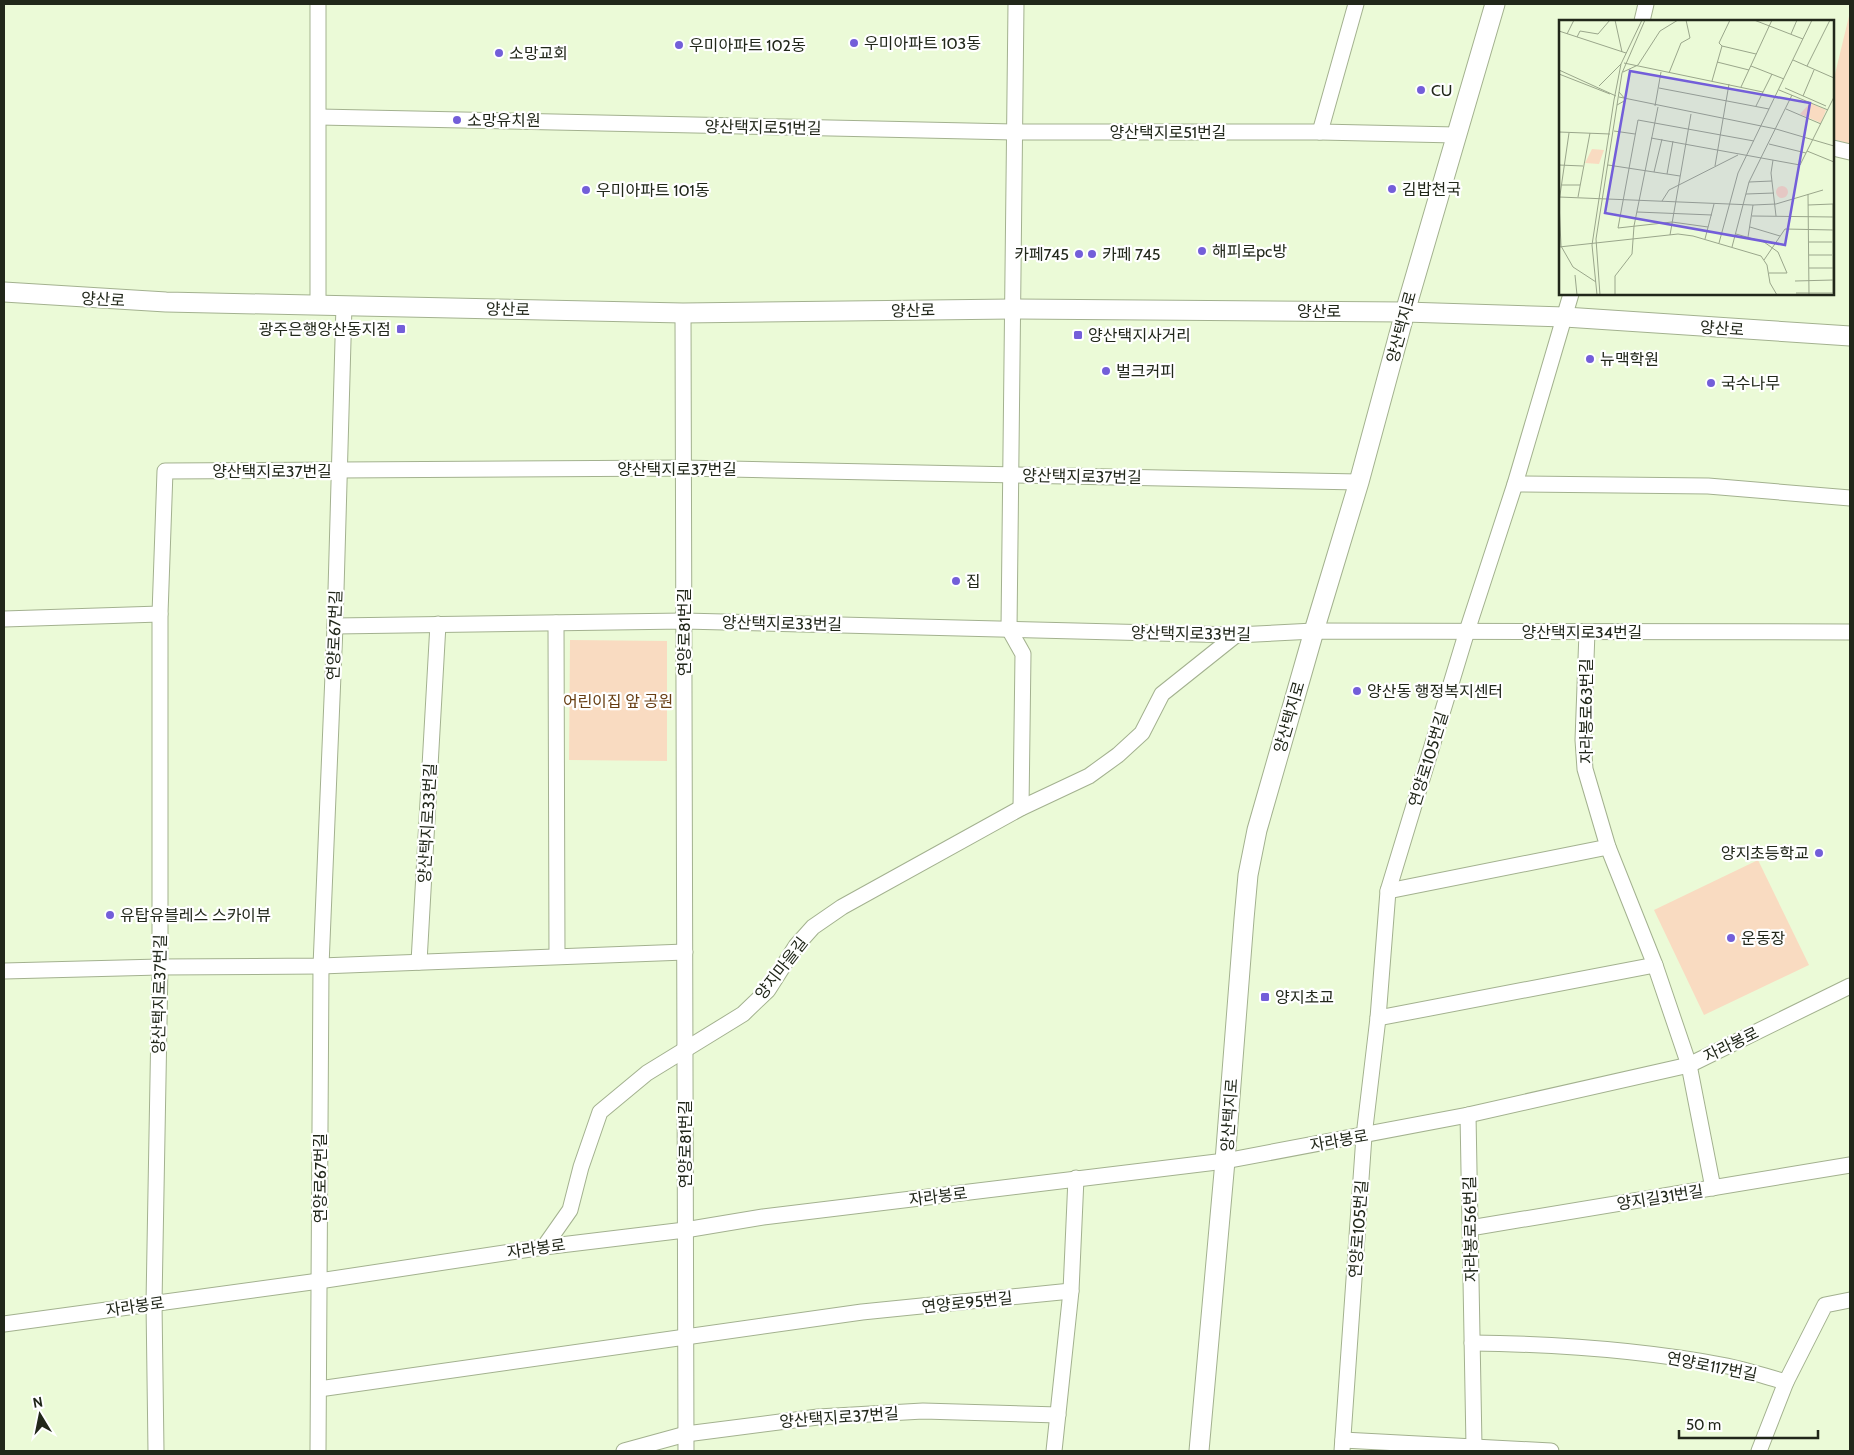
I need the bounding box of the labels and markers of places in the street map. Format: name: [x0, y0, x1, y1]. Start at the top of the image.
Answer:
place label: 우미아파트 103동: [864, 34, 981, 53]
place label: 우미아파트 102동: [689, 36, 806, 55]
marker: 우미아파트 103동: [848, 37, 860, 49]
marker: 우미아파트 102동: [673, 39, 685, 51]
place label: 소망교회: [509, 44, 568, 63]
marker: 소망교회: [493, 47, 505, 59]
place label: CU: [1431, 81, 1452, 100]
marker: CU: [1415, 84, 1427, 96]
place label: 소망유치원: [467, 111, 541, 130]
marker: 소망유치원: [451, 114, 463, 126]
place label: 김밥천국: [1402, 180, 1461, 199]
place label: 우미아파트 101동: [596, 181, 710, 200]
marker: 김밥천국: [1386, 183, 1398, 195]
marker: 우미아파트 101동: [580, 184, 592, 196]
place label: 해피로pc방: [1212, 242, 1287, 261]
place label: 카페745: [1014, 245, 1069, 264]
place label: 카페 745: [1102, 245, 1160, 264]
marker: 해피로pc방: [1196, 245, 1208, 257]
marker: 카페745: [1073, 248, 1085, 260]
marker: 카페 745: [1086, 248, 1098, 260]
place label: 광주은행양산동지점: [259, 320, 391, 339]
marker: 광주은행양산동지점: [395, 323, 407, 335]
place label: 양산택지사거리: [1088, 326, 1191, 345]
marker: 양산택지사거리: [1072, 329, 1084, 341]
place label: 뉴맥학원: [1600, 350, 1659, 369]
marker: 뉴맥학원: [1584, 353, 1596, 365]
place label: 벌크커피: [1116, 362, 1175, 381]
marker: 벌크커피: [1100, 365, 1112, 377]
place label: 국수나무: [1721, 374, 1780, 393]
marker: 국수나무: [1705, 377, 1717, 389]
place label: 집: [966, 572, 981, 591]
marker: 집: [950, 575, 962, 587]
place label: 양산동 행정복지센터: [1367, 682, 1503, 701]
marker: 양산동 행정복지센터: [1351, 685, 1363, 697]
place label: 양지초등학교: [1721, 844, 1809, 863]
marker: 양지초등학교: [1813, 847, 1825, 859]
place label: 유탑유블레스 스카이뷰: [120, 906, 271, 925]
marker: 유탑유블레스 스카이뷰: [104, 909, 116, 921]
place label: 운동장: [1741, 929, 1785, 948]
marker: 운동장: [1725, 932, 1737, 944]
place label: 양지초교: [1275, 988, 1334, 1007]
marker: 양지초교: [1259, 991, 1271, 1003]

